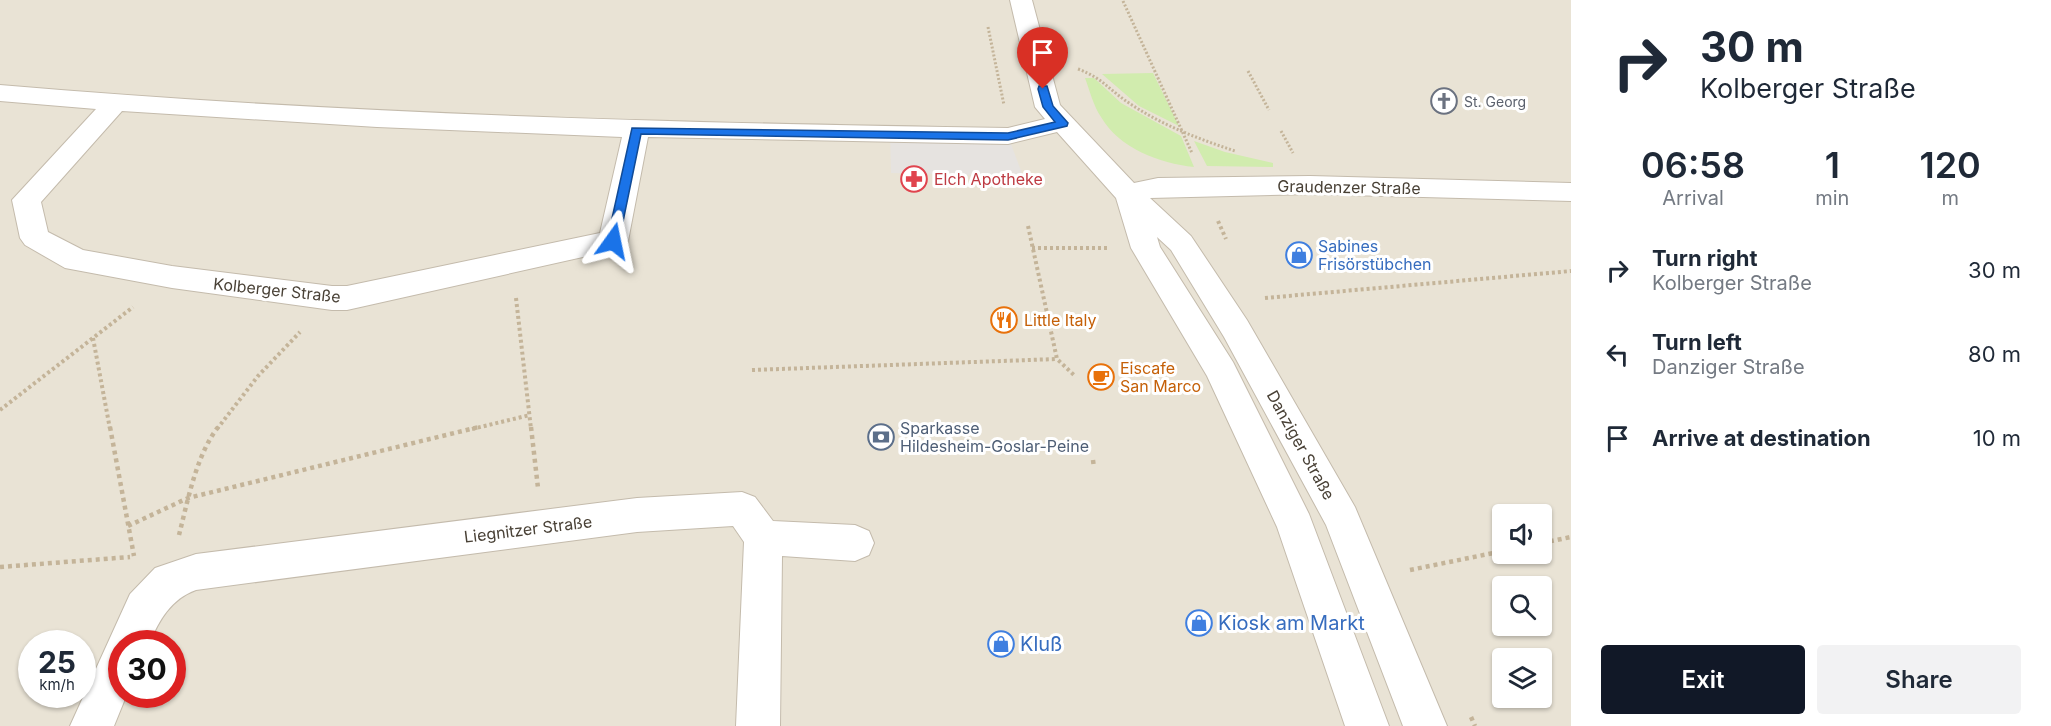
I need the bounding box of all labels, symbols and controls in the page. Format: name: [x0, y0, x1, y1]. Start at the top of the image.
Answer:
text: 30 m: [1700, 21, 1804, 72]
icon: right: [1601, 24, 1679, 102]
pin: [1017, 27, 1068, 89]
icon: arrive: [1026, 36, 1059, 69]
text: Kolberger Straße: [1700, 72, 1916, 105]
church icon: St. Georg: [1429, 86, 1459, 116]
place label: St. Georg: [1464, 93, 1526, 110]
text: 06:58: [1641, 143, 1745, 187]
text: 1: [1825, 143, 1840, 187]
text: 120: [1919, 143, 1981, 187]
pharmacy icon: Elch Apotheke: [899, 164, 929, 194]
place label: Elch Apotheke: [934, 169, 1043, 189]
street label: Graudenzer Straße: [1277, 176, 1421, 198]
text: Arrival: [1662, 186, 1724, 210]
text: min: [1815, 186, 1849, 210]
text: m: [1941, 186, 1959, 210]
position arrow: [581, 209, 645, 273]
place label: Sabines Frisörstübchen: [1318, 236, 1432, 274]
shop icon: Sabines Frisörstübchen: [1284, 240, 1314, 270]
text: Turn right: [1652, 245, 1758, 271]
icon: right: [1601, 254, 1634, 287]
text: 30 m: [1968, 257, 2021, 283]
text: Kolberger Straße: [1652, 271, 1812, 295]
street label: Kolberger Straße: [212, 273, 342, 307]
restaurant icon: Little Italy: [989, 305, 1019, 335]
place label: Little Italy: [1024, 310, 1096, 330]
text: Turn left: [1652, 329, 1742, 355]
icon: left: [1601, 338, 1634, 371]
text: 80 m: [1968, 341, 2021, 367]
text: Danziger Straße: [1652, 355, 1805, 379]
place label: Eiscafe San Marco: [1120, 358, 1201, 396]
cafe icon: Eiscafe San Marco: [1086, 362, 1116, 392]
street label: Danziger Straße: [1263, 387, 1339, 503]
place label: Sparkasse Hildesheim-Goslar-Peine: [900, 418, 1089, 456]
bank icon: Sparkasse Hildesheim-Goslar-Peine: [866, 422, 896, 452]
icon: arrive: [1601, 422, 1634, 455]
text: Arrive at destination: [1652, 425, 1871, 451]
text: 10 m: [1973, 425, 2021, 451]
map controls: [1492, 504, 1552, 708]
button: sound: [1492, 504, 1552, 564]
street label: Liegnitzer Straße: [463, 511, 593, 547]
button: search: [1492, 576, 1552, 636]
shop icon: Kiosk am Markt: [1184, 608, 1214, 638]
place label: Kiosk am Markt: [1218, 611, 1365, 635]
shop icon: Kluß: [986, 629, 1016, 659]
speed limit sign: 30: [108, 630, 186, 708]
place label: Kluß: [1020, 632, 1062, 656]
text: 25: [38, 644, 76, 680]
button: Exit: [1601, 645, 1805, 714]
button: Share: [1817, 645, 2021, 714]
button: layers: [1492, 648, 1552, 708]
text: km/h: [39, 675, 75, 694]

